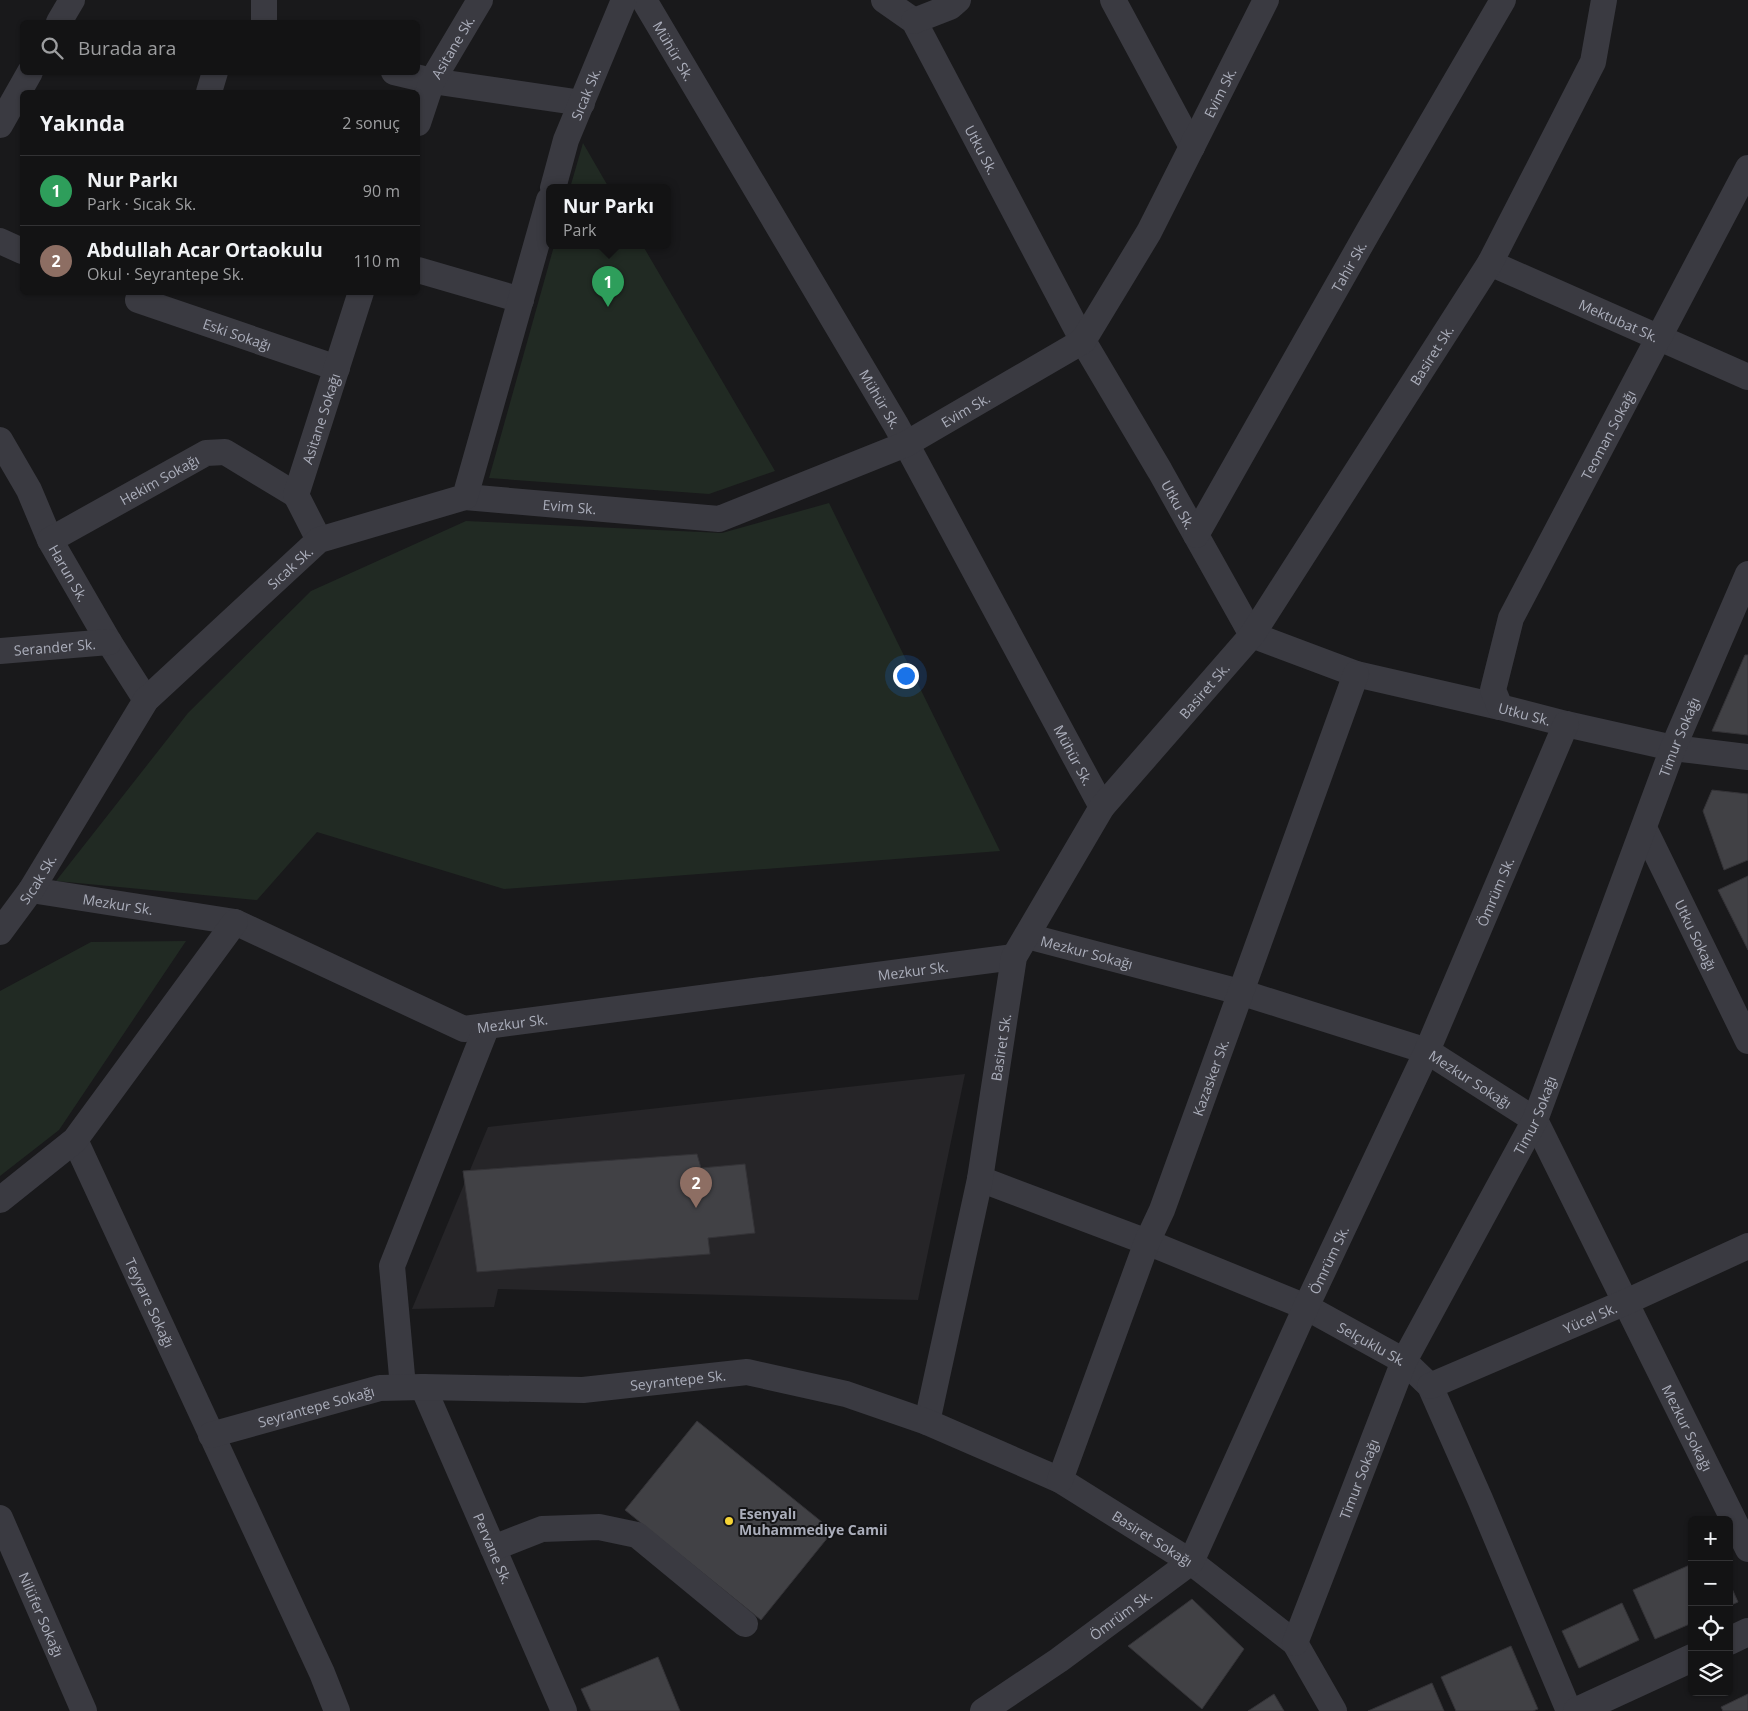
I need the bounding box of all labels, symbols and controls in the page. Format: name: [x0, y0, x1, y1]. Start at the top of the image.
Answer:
street label: Asitane Sk.: [426, 12, 478, 82]
street label: Mühür Sk.: [649, 17, 699, 84]
search box: [20, 20, 420, 75]
icon: search: [38, 34, 66, 62]
text: Burada ara: [78, 35, 176, 61]
street label: Sıcak Sk.: [566, 64, 605, 123]
street label: Evim Sk.: [1199, 64, 1240, 121]
text: Yakında: [40, 109, 125, 137]
text: 2 sonuç: [342, 112, 400, 134]
street label: Utku Sk.: [961, 121, 1003, 178]
text: Nur Parkı: [87, 167, 178, 193]
text: 1: [51, 180, 61, 202]
text: 90 m: [363, 180, 400, 202]
popup: [546, 184, 671, 249]
text: Park · Sıcak Sk.: [87, 193, 196, 215]
text: Nur Parkı: [563, 193, 654, 219]
text: Park: [563, 219, 596, 241]
text: Abdullah Acar Ortaokulu: [87, 237, 323, 263]
street label: Tahir Sk.: [1326, 237, 1370, 295]
text: 2: [51, 250, 61, 272]
text: 110 m: [354, 250, 400, 272]
text: Okul · Seyrantepe Sk.: [87, 263, 244, 285]
pin: 1: [592, 266, 624, 307]
street label: Mektubat Sk.: [1576, 294, 1662, 346]
street label: Eski Sokağı: [201, 313, 274, 354]
street label: Basiret Sk.: [1405, 321, 1458, 389]
street label: Mühür Sk.: [856, 366, 906, 432]
street label: Asitane Sokağı: [297, 371, 344, 466]
street label: Teoman Sokağı: [1576, 386, 1639, 483]
street label: Evim Sk.: [937, 388, 993, 431]
street label: Hekim Sokağı: [116, 449, 202, 509]
street label: Utku Sk.: [1157, 476, 1200, 532]
street label: Evim Sk.: [542, 494, 597, 518]
street label: Harun Sk.: [45, 541, 93, 605]
street label: Sıcak Sk.: [263, 541, 316, 593]
street label: Serander Sk.: [13, 634, 97, 659]
street label: Basiret Sk.: [1174, 658, 1233, 722]
your location: [893, 663, 919, 689]
street label: Timur Sokağı: [1654, 694, 1703, 779]
street label: Utku Sk.: [1496, 697, 1553, 729]
street label: Mühür Sk.: [1050, 721, 1098, 789]
street label: Sıcak Sk.: [14, 850, 60, 908]
street label: Ömrüm Sk.: [1472, 854, 1518, 929]
street label: Mezkur Sk.: [81, 889, 155, 919]
street label: Utku Sokağı: [1671, 896, 1722, 974]
street label: Mezkur Sokağı: [1039, 931, 1135, 973]
street label: Mezkur Sk.: [876, 956, 949, 984]
street label: Mezkur Sk.: [476, 1009, 549, 1037]
street label: Basiret Sk.: [986, 1012, 1015, 1082]
street label: Kazasker Sk.: [1187, 1036, 1233, 1118]
street label: Mezkur Sokağı: [1426, 1045, 1516, 1112]
street label: Timur Sokağı: [1509, 1073, 1560, 1158]
pin: 2: [680, 1167, 712, 1208]
street label: Ömrüm Sk.: [1304, 1222, 1353, 1297]
street label: Teyyare Sokağı: [121, 1254, 179, 1350]
street label: Yücel Sk.: [1560, 1298, 1620, 1337]
street label: Selçuklu Sk.: [1334, 1317, 1412, 1369]
street label: Seyrantepe Sk.: [629, 1365, 727, 1394]
street label: Seyrantepe Sokağı: [256, 1381, 376, 1431]
street label: Mezkur Sokağı: [1658, 1381, 1717, 1474]
street label: Timur Sokağı: [1334, 1436, 1383, 1522]
place label: Esenyalı Muhammediye Camii: [739, 1504, 888, 1539]
street label: Basiret Sokağı: [1109, 1506, 1197, 1570]
street label: Pervane Sk.: [469, 1510, 517, 1587]
marker: Esenyalı Muhammediye Camii: [723, 1515, 735, 1527]
map controls: [1688, 1516, 1733, 1696]
button: +: [1688, 1516, 1733, 1561]
button: −: [1688, 1561, 1733, 1606]
street label: Nilüfer Sokağı: [15, 1569, 69, 1660]
street label: Ömrüm Sk.: [1085, 1585, 1156, 1644]
button: locate: [1688, 1606, 1733, 1651]
button: layers: [1688, 1651, 1733, 1696]

